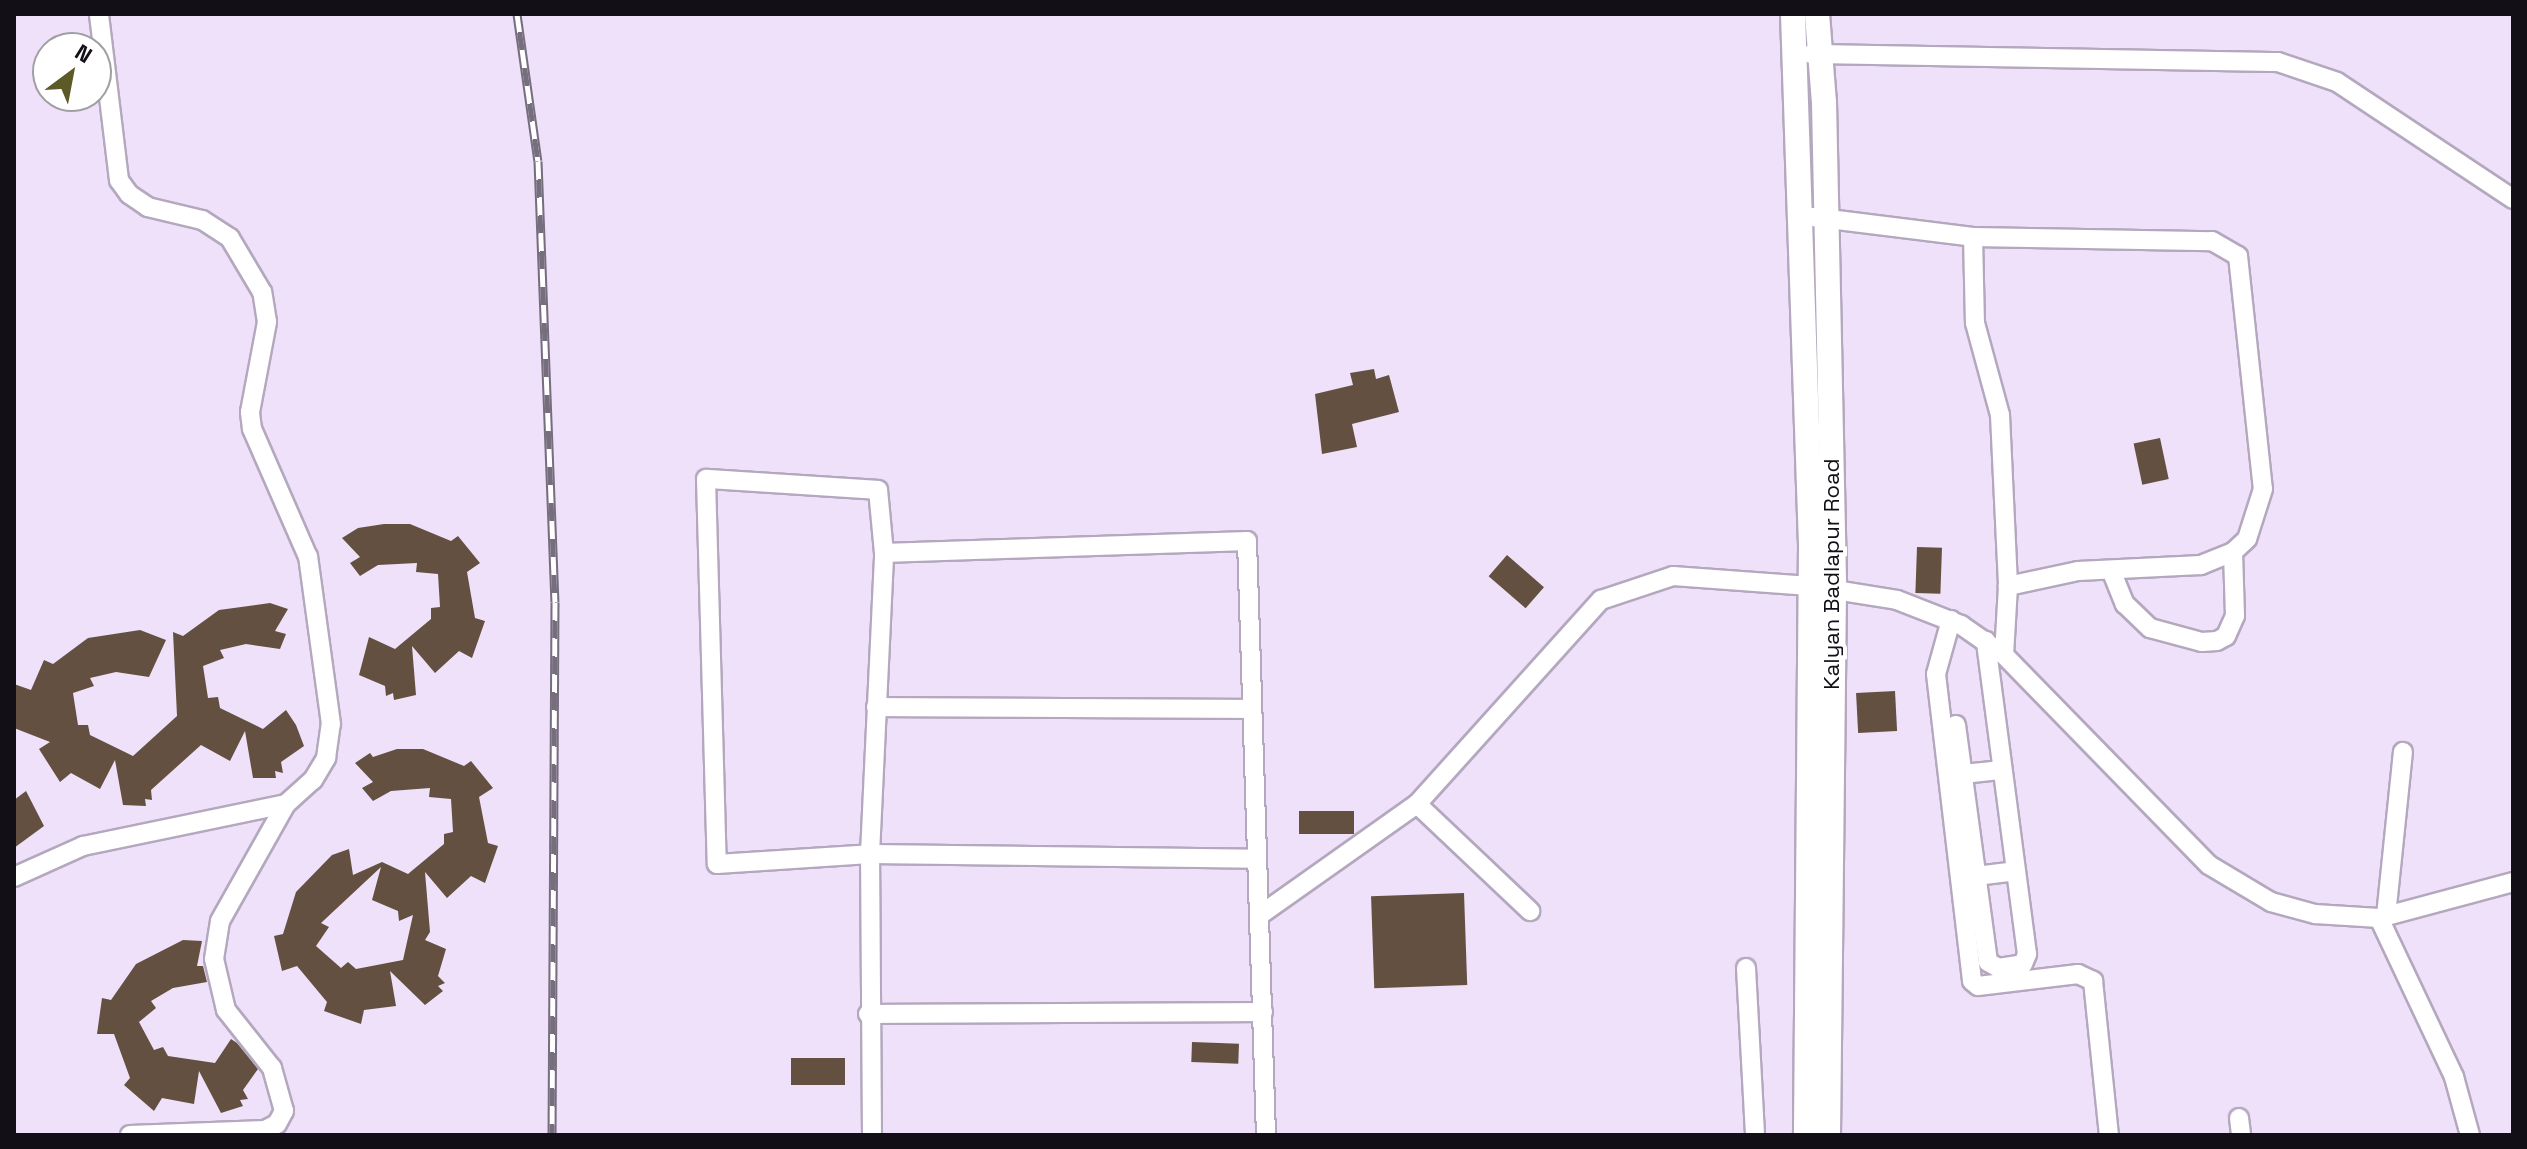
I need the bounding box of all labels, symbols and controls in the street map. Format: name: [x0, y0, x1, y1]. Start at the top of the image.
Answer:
north arrow: [32, 32, 112, 112]
text: N: [70, 38, 97, 69]
street label: Kalyan Badlapur Road: [1819, 458, 1845, 690]

